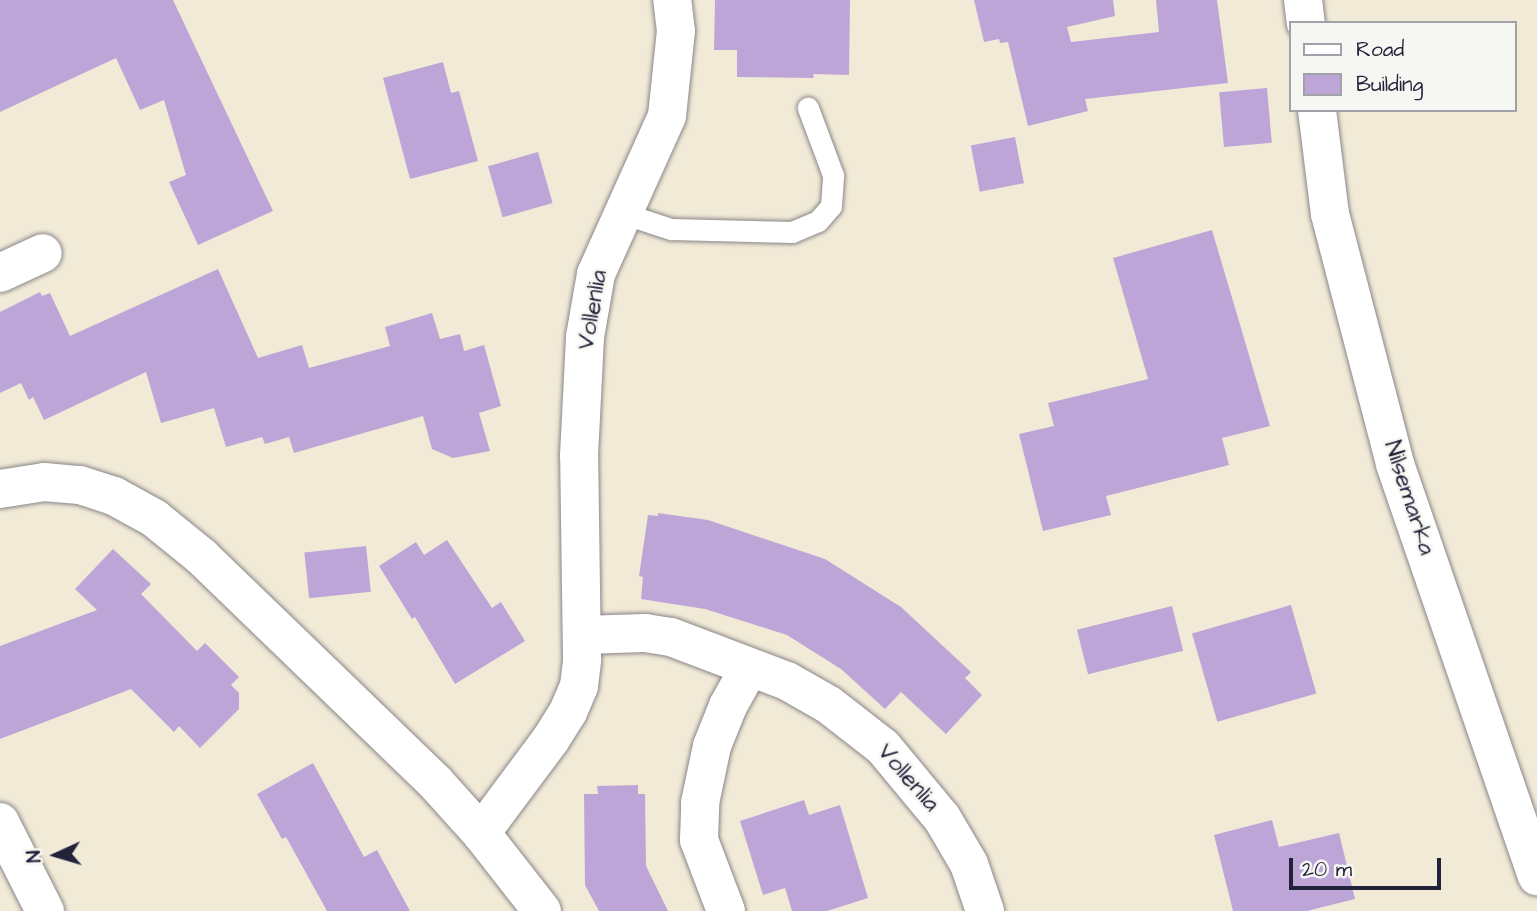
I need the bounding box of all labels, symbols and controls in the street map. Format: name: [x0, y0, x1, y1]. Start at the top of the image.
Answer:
legend: [1288, 21, 1516, 112]
text: Road: [1356, 35, 1404, 64]
text: Building: [1356, 70, 1423, 99]
street label: Vollenlia: [572, 268, 614, 352]
street label: Nilsemarka: [1377, 437, 1441, 559]
street label: Vollenlia: [871, 738, 945, 818]
north arrow: [21, 820, 91, 890]
scale bar: [1292, 844, 1444, 888]
text: N: [21, 850, 48, 863]
text: 20 m: [1302, 855, 1352, 884]

